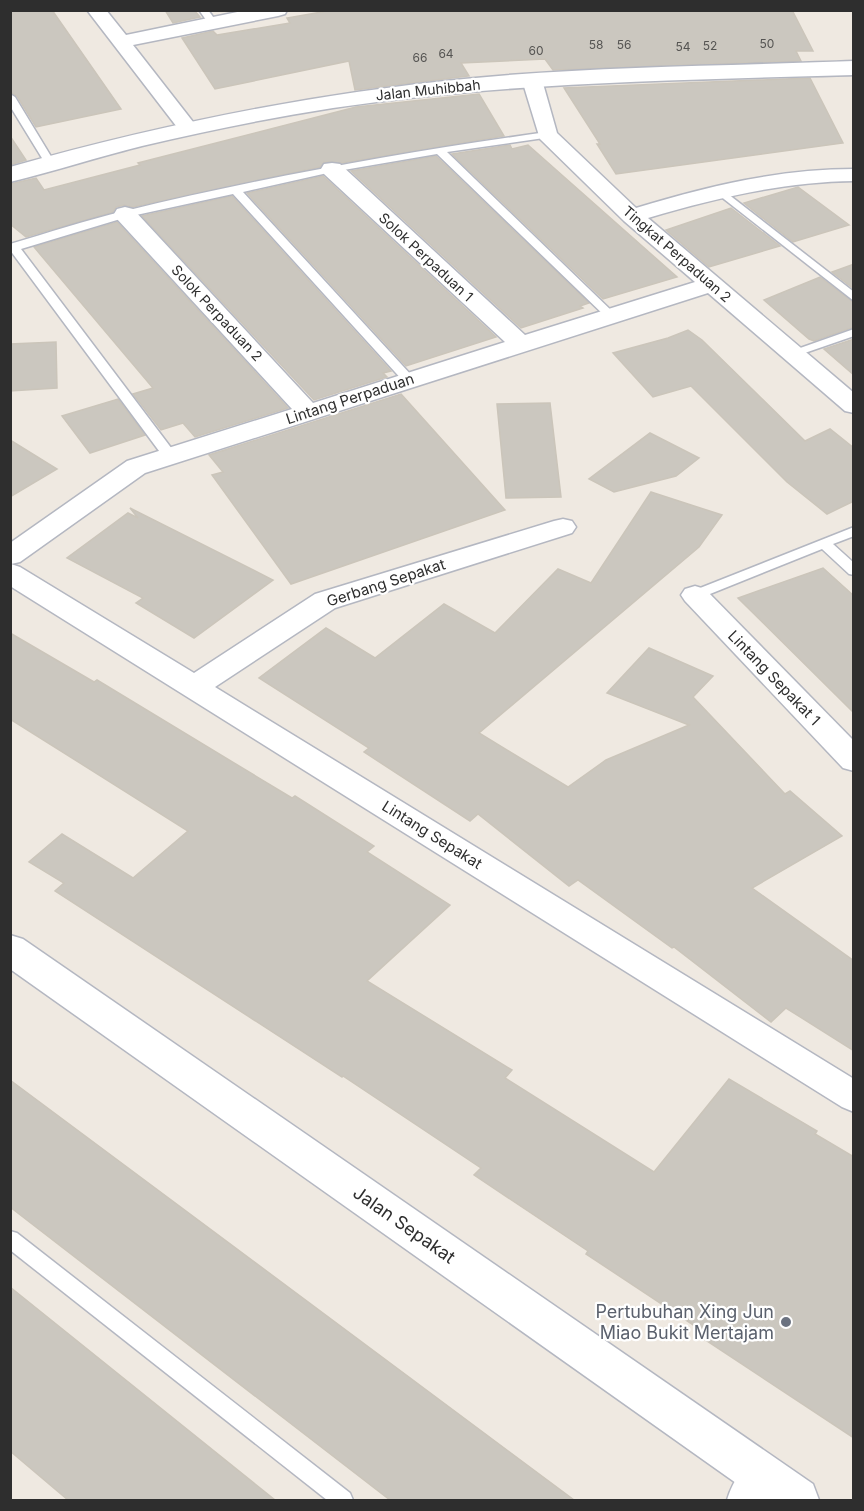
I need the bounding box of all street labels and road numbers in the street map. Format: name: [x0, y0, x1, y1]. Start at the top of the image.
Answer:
street label: Jalan Muhibbah: [375, 76, 481, 103]
street label: Tingkat Perpaduan 2: [620, 202, 735, 305]
street label: Solok Perpaduan 1: [376, 209, 477, 305]
street label: Solok Perpaduan 2: [168, 261, 266, 364]
street label: Lintang Perpaduan: [283, 369, 416, 428]
street label: Gerbang Sepakat: [324, 554, 448, 611]
street label: Lintang Sepakat 1: [724, 626, 824, 729]
street label: Lintang Sepakat: [379, 796, 486, 873]
street label: Jalan Sepakat: [349, 1182, 459, 1268]

